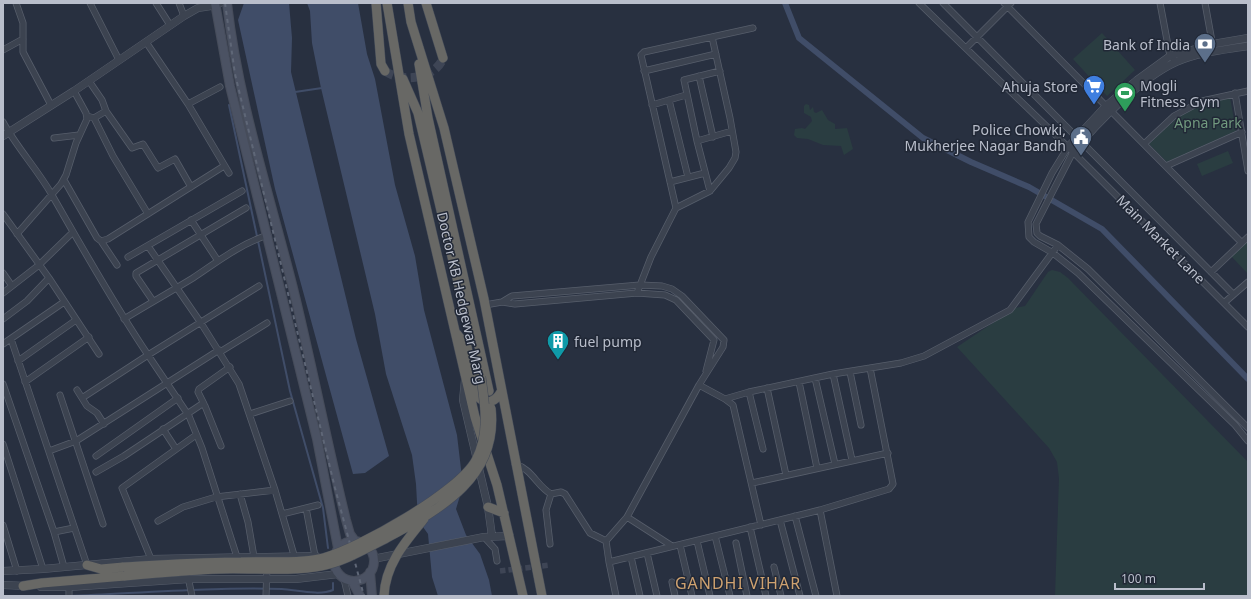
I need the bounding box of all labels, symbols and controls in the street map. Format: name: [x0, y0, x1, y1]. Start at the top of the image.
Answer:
bank icon: Bank of India: [1192, 31, 1218, 64]
place label: Bank of India: [1103, 35, 1190, 54]
supermarket icon: Ahuja Store: [1081, 73, 1107, 106]
place label: Mogli Fitness Gym: [1140, 76, 1220, 111]
place label: Ahuja Store: [1002, 77, 1078, 96]
sports icon: Mogli Fitness Gym: [1112, 80, 1138, 113]
park label: Apna Park: [1174, 113, 1242, 132]
place label: Police Chowki, Mukherjee Nagar Bandh: [905, 120, 1066, 155]
public building icon: Police Chowki, Mukherjee Nagar Bandh: [1068, 124, 1094, 157]
street label: Main Market Lane: [1112, 190, 1210, 288]
street label: Doctor KB Hedgewar Marg: [433, 210, 491, 386]
building icon: fuel pump: [545, 328, 571, 361]
place label: fuel pump: [574, 332, 642, 351]
scale bar: [1115, 565, 1204, 591]
text: 100 m: [1121, 570, 1156, 587]
district label: GANDHI VIHAR: [675, 572, 801, 594]

